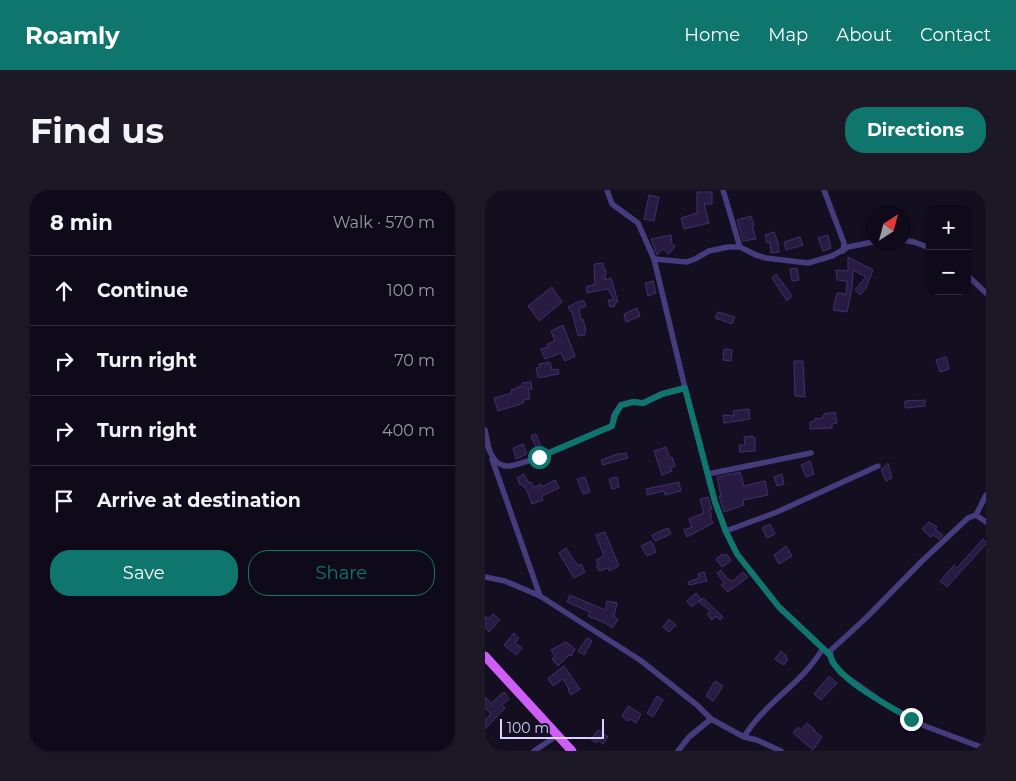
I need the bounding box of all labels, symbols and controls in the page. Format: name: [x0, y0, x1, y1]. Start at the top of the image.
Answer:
text: Roamly: [25, 21, 120, 50]
text: Home: [684, 24, 740, 46]
text: Map: [768, 24, 808, 46]
text: About: [836, 24, 892, 46]
text: Contact: [920, 24, 991, 46]
button: Directions: [845, 107, 986, 153]
text: Find us: [30, 109, 164, 152]
north arrow: [866, 205, 911, 250]
map controls: [926, 205, 971, 295]
button: +: [926, 205, 971, 250]
text: 8 min: [50, 210, 113, 235]
text: Walk · 570 m: [333, 213, 435, 232]
button: −: [926, 250, 971, 295]
icon: ahead: [50, 277, 78, 305]
text: Continue: [97, 279, 188, 302]
text: 100 m: [387, 281, 435, 300]
icon: right: [50, 347, 78, 375]
text: Turn right: [97, 349, 197, 372]
text: 70 m: [394, 351, 435, 370]
icon: right: [50, 417, 78, 445]
text: Turn right: [97, 419, 197, 442]
text: 400 m: [382, 421, 435, 440]
route start: [528, 446, 551, 469]
icon: arrive: [50, 487, 78, 515]
text: Arrive at destination: [97, 489, 301, 512]
button: Save: [50, 550, 238, 596]
button: Share: [248, 550, 435, 596]
route end: [900, 708, 923, 731]
scale bar: [500, 716, 604, 739]
text: 100 m: [507, 719, 549, 737]

